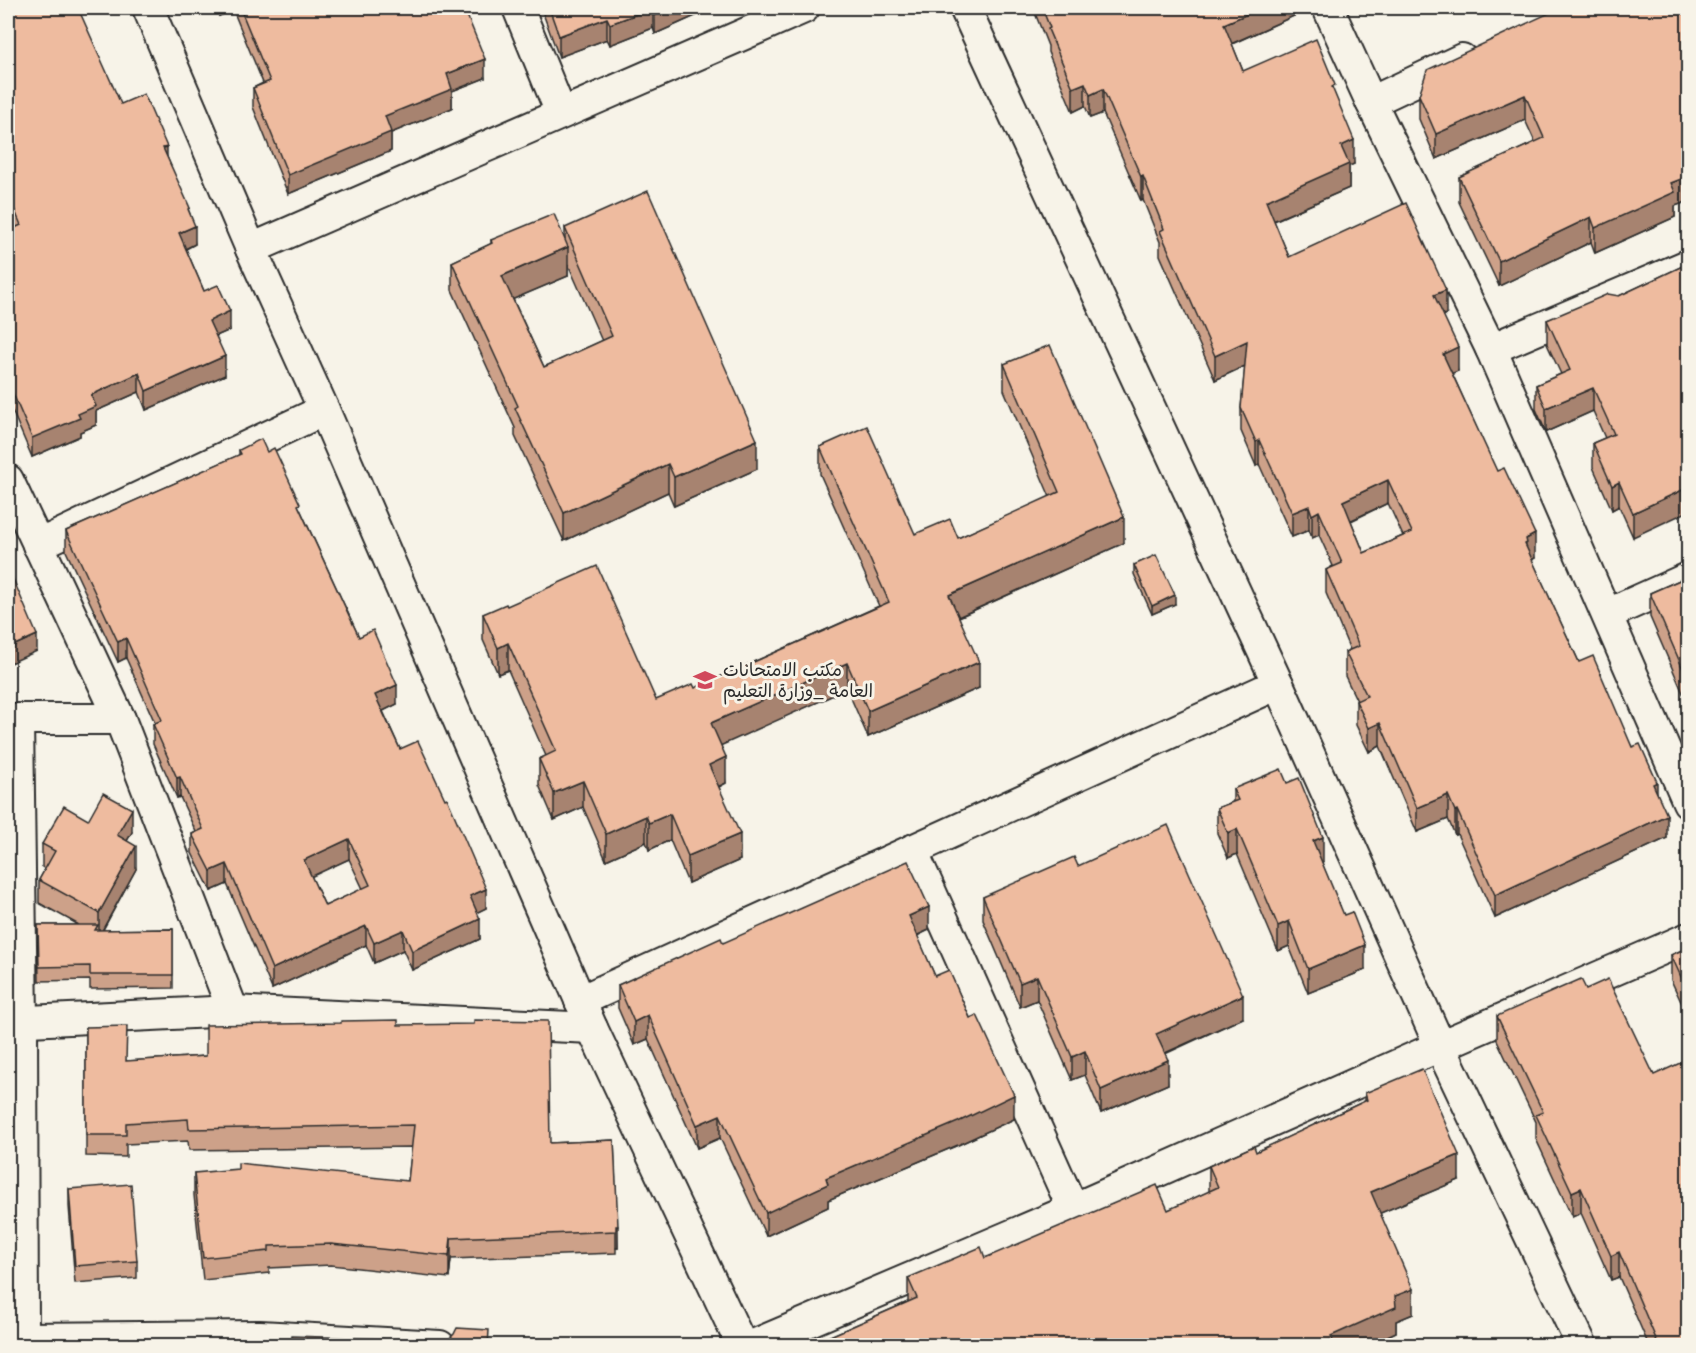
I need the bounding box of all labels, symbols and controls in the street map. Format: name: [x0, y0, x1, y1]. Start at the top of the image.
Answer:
place label: مكتب الامتحانات العامة _وزارة التعليم: [723, 657, 873, 705]
school or university icon: مكتب الامتحانات العامة _وزارة التعليم: [692, 667, 718, 693]

